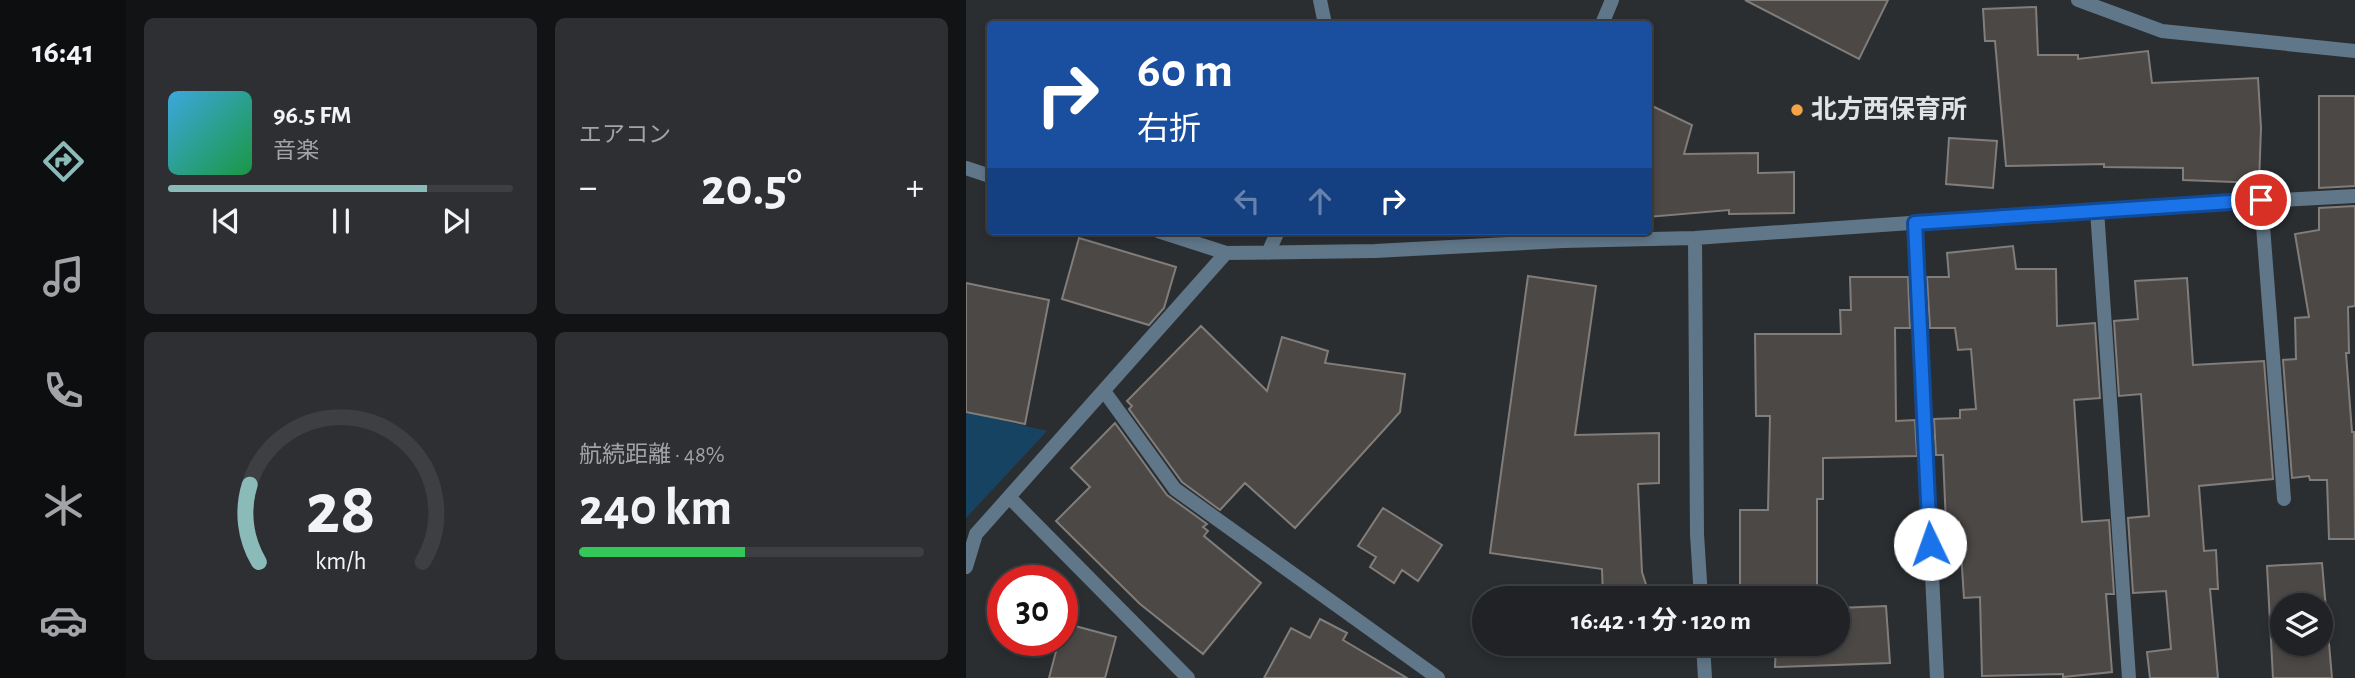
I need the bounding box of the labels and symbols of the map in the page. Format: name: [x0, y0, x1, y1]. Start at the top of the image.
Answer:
place label: 北方西保育所: [1811, 95, 1967, 123]
marker: 北方西保育所: [1789, 102, 1805, 118]
pin: [2231, 170, 2291, 230]
position arrow: [1893, 507, 1967, 581]
speed limit sign: 30: [987, 565, 1078, 656]

